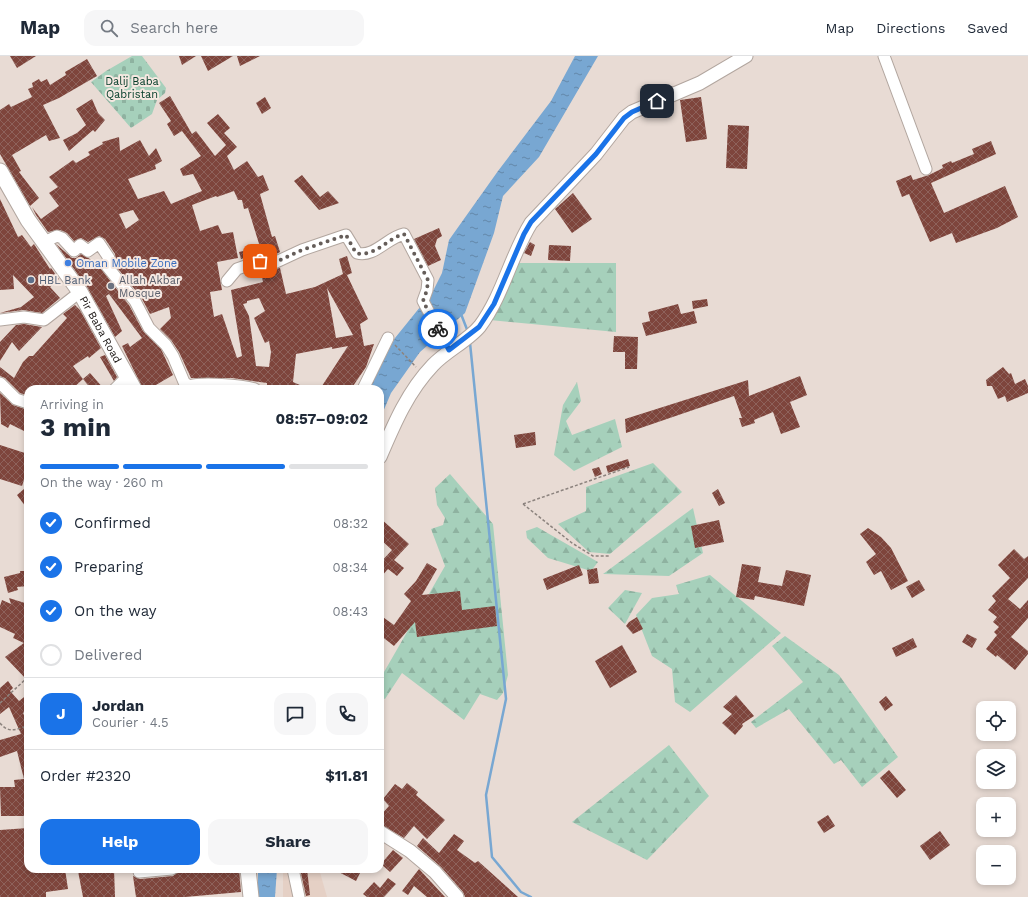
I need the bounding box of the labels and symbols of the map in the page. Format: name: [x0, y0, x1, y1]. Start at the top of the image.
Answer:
park label: Dalij Baba Qabristan: [105, 75, 159, 101]
pin: [640, 84, 674, 118]
pin: [243, 244, 277, 278]
place label: Oman Mobile Zone: [76, 257, 177, 270]
marker: Oman Mobile Zone: [63, 258, 73, 268]
place label: HBL Bank: [39, 274, 91, 287]
place label: Allah Akbar Mosque: [119, 274, 181, 300]
marker: HBL Bank: [26, 275, 36, 285]
marker: Allah Akbar Mosque: [106, 281, 116, 291]
street label: Pir Baba Road: [77, 294, 125, 365]
courier: [418, 309, 458, 349]

